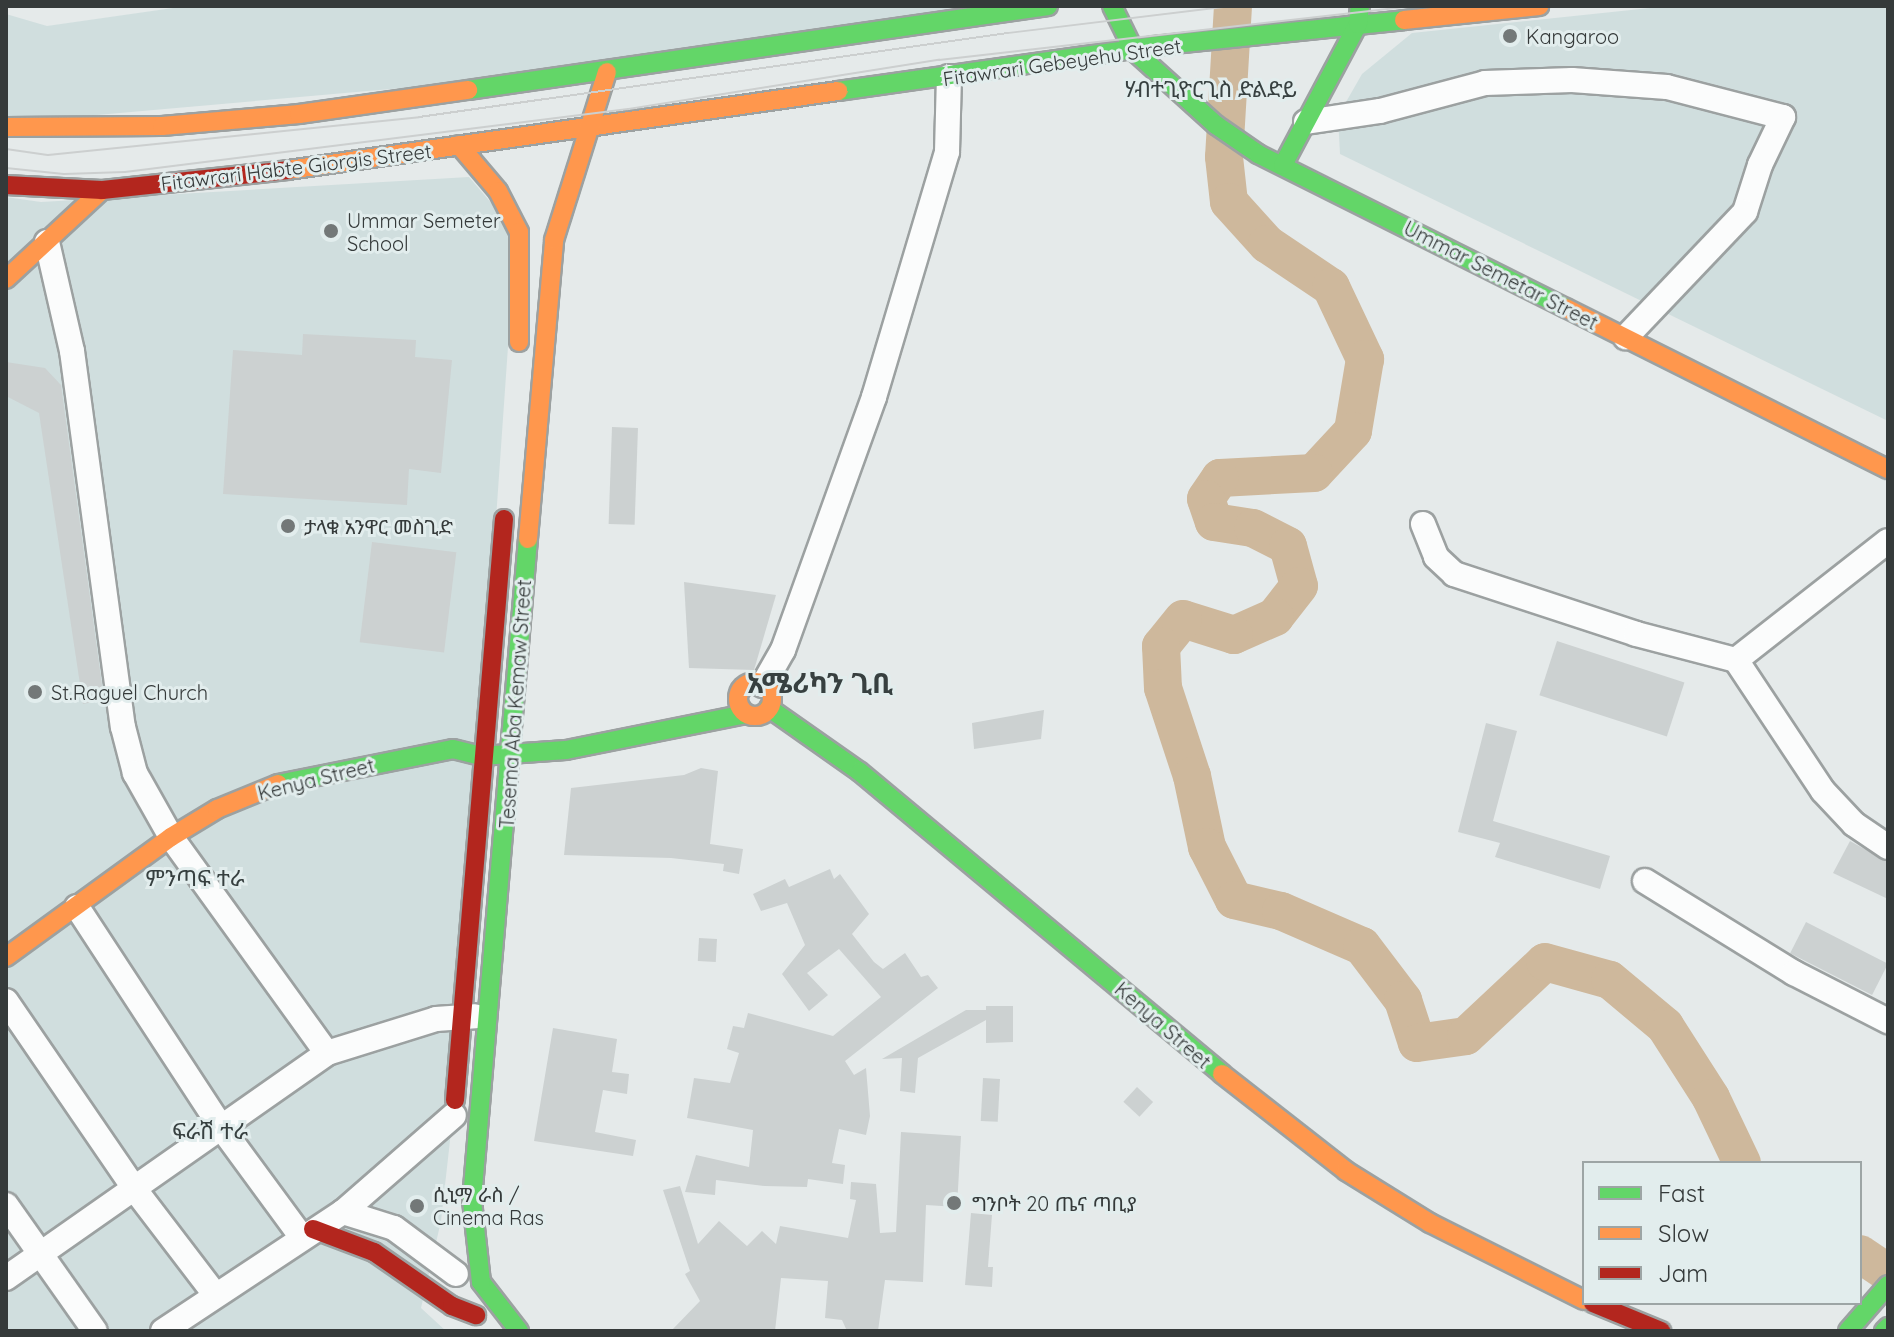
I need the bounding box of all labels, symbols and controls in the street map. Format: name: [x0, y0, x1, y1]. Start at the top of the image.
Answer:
place label: Kangaroo: [1526, 24, 1619, 48]
marker: Kangaroo: [1501, 27, 1519, 45]
street label: Fitawrari Gebeyehu Street: [941, 33, 1183, 91]
district label: ሃብተጊዮርጊስ ድልድይ: [1125, 77, 1297, 103]
street label: Fitawrari Habte Giorgis Street: [159, 138, 433, 196]
place label: Ummar Semeter School: [347, 208, 501, 255]
street label: Ummar Semetar Street: [1400, 216, 1602, 334]
marker: Ummar Semeter School: [322, 222, 340, 240]
place label: ታላቁ አንዋር መስጊድ: [304, 514, 453, 538]
marker: ታላቁ አንዋር መስጊድ: [279, 517, 297, 535]
street label: Tesema Aba Kemaw Street: [494, 579, 536, 829]
district label: አሜሪካን ጊቢ: [747, 666, 893, 700]
place label: St.Raguel Church: [51, 680, 208, 704]
marker: St.Raguel Church: [26, 683, 44, 701]
street label: Kenya Street: [255, 753, 377, 805]
district label: ምንጣፍ ተራ: [145, 866, 245, 892]
street label: Kenya Street: [1110, 977, 1216, 1073]
district label: ፍራሽ ተራ: [172, 1119, 248, 1145]
legend: [1582, 1161, 1862, 1305]
text: Fast: [1658, 1178, 1705, 1208]
place label: ሲኒማ ራስ / Cinema Ras: [433, 1182, 544, 1229]
place label: ግንቦት 20 ጤና ጣቢያ: [972, 1191, 1137, 1215]
marker: ግንቦት 20 ጤና ጣቢያ: [943, 1192, 965, 1214]
marker: ሲኒማ ራስ / Cinema Ras: [408, 1197, 426, 1215]
text: Slow: [1658, 1218, 1709, 1248]
text: Jam: [1658, 1258, 1708, 1288]

